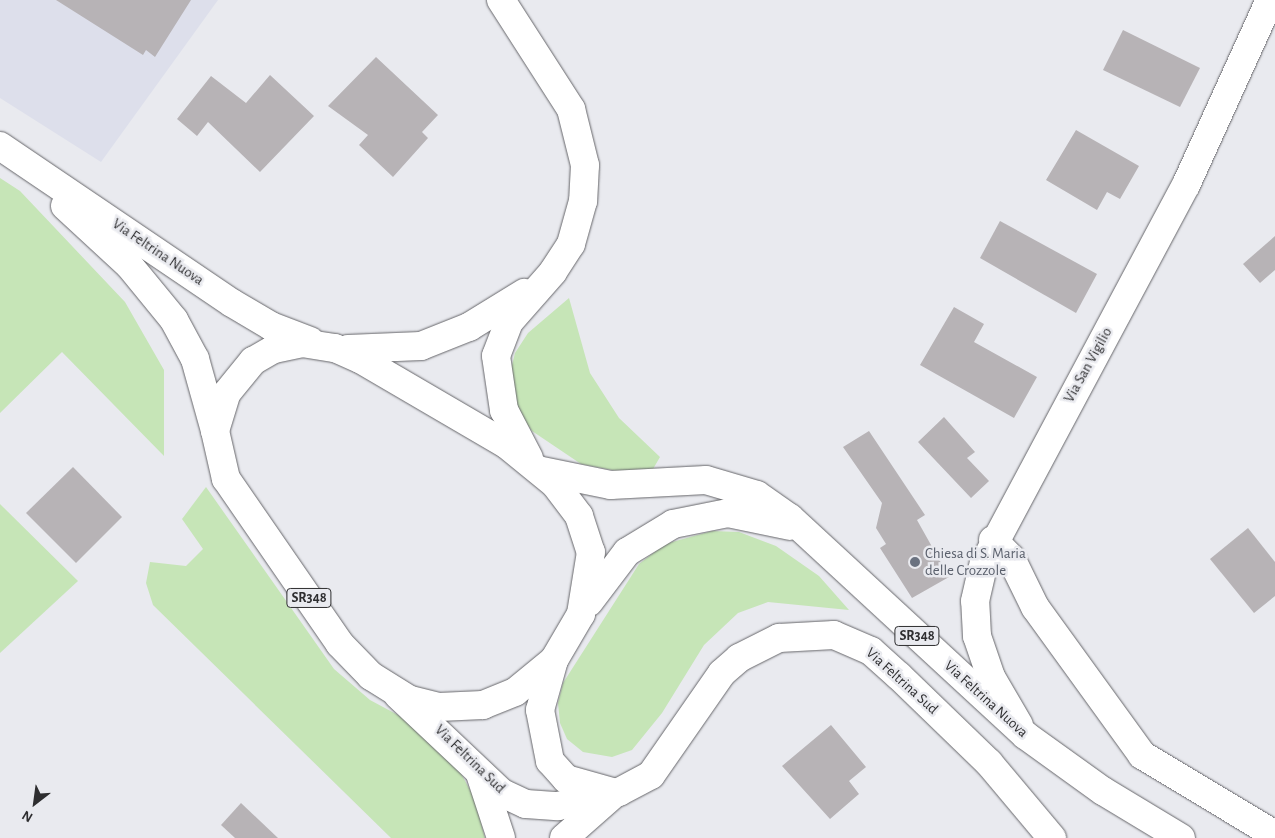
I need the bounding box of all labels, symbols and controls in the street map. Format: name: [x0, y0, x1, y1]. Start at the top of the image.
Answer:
street label: Via Feltrina Nuova: [109, 215, 207, 289]
street label: Via San Vigilio: [1060, 324, 1116, 406]
place label: Chiesa di S. Maria delle Crozzole: [925, 544, 1026, 579]
marker: Chiesa di S. Maria delle Crozzole: [909, 556, 921, 568]
road number: SR348: [285, 586, 333, 610]
road number: SR348: [893, 624, 941, 648]
street label: Via Feltrina Sud: [862, 644, 942, 718]
street label: Via Feltrina Nuova: [940, 657, 1032, 741]
street label: Via Feltrina Sud: [431, 721, 509, 797]
north arrow: [10, 778, 60, 828]
text: N: [20, 807, 35, 824]

